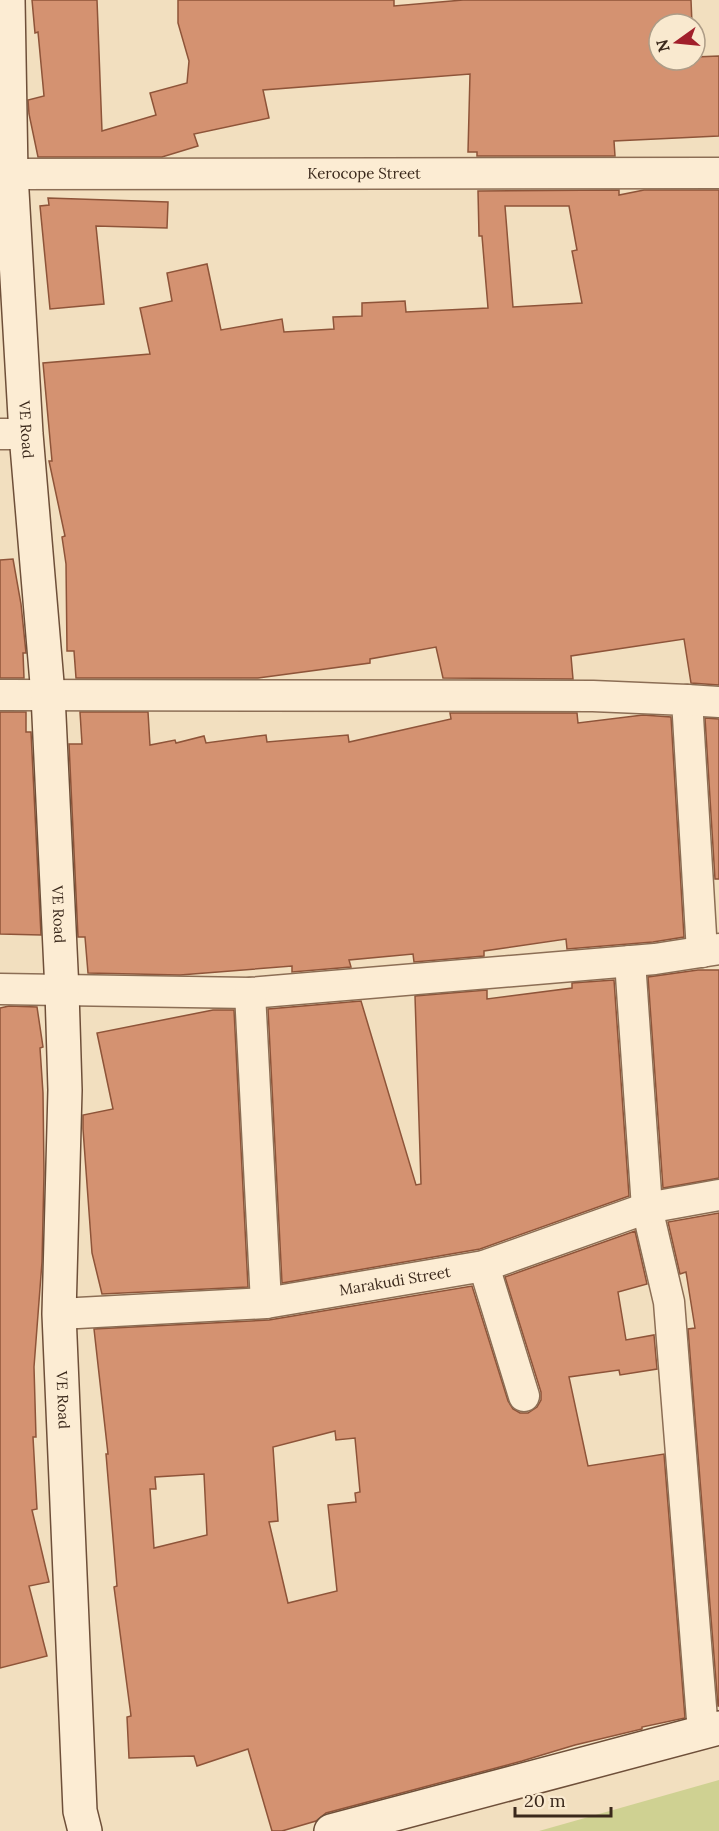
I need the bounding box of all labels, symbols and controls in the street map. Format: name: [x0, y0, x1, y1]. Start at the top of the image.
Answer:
north arrow: [647, 12, 707, 72]
text: N: [651, 37, 674, 54]
street label: Kerocope Street: [307, 163, 421, 183]
street label: VE Road: [15, 399, 38, 459]
street label: VE Road: [48, 884, 70, 944]
street label: Marakudi Street: [338, 1262, 452, 1299]
street label: VE Road: [52, 1370, 74, 1429]
scale bar: [515, 1780, 611, 1818]
text: 20 m: [524, 1789, 566, 1812]

